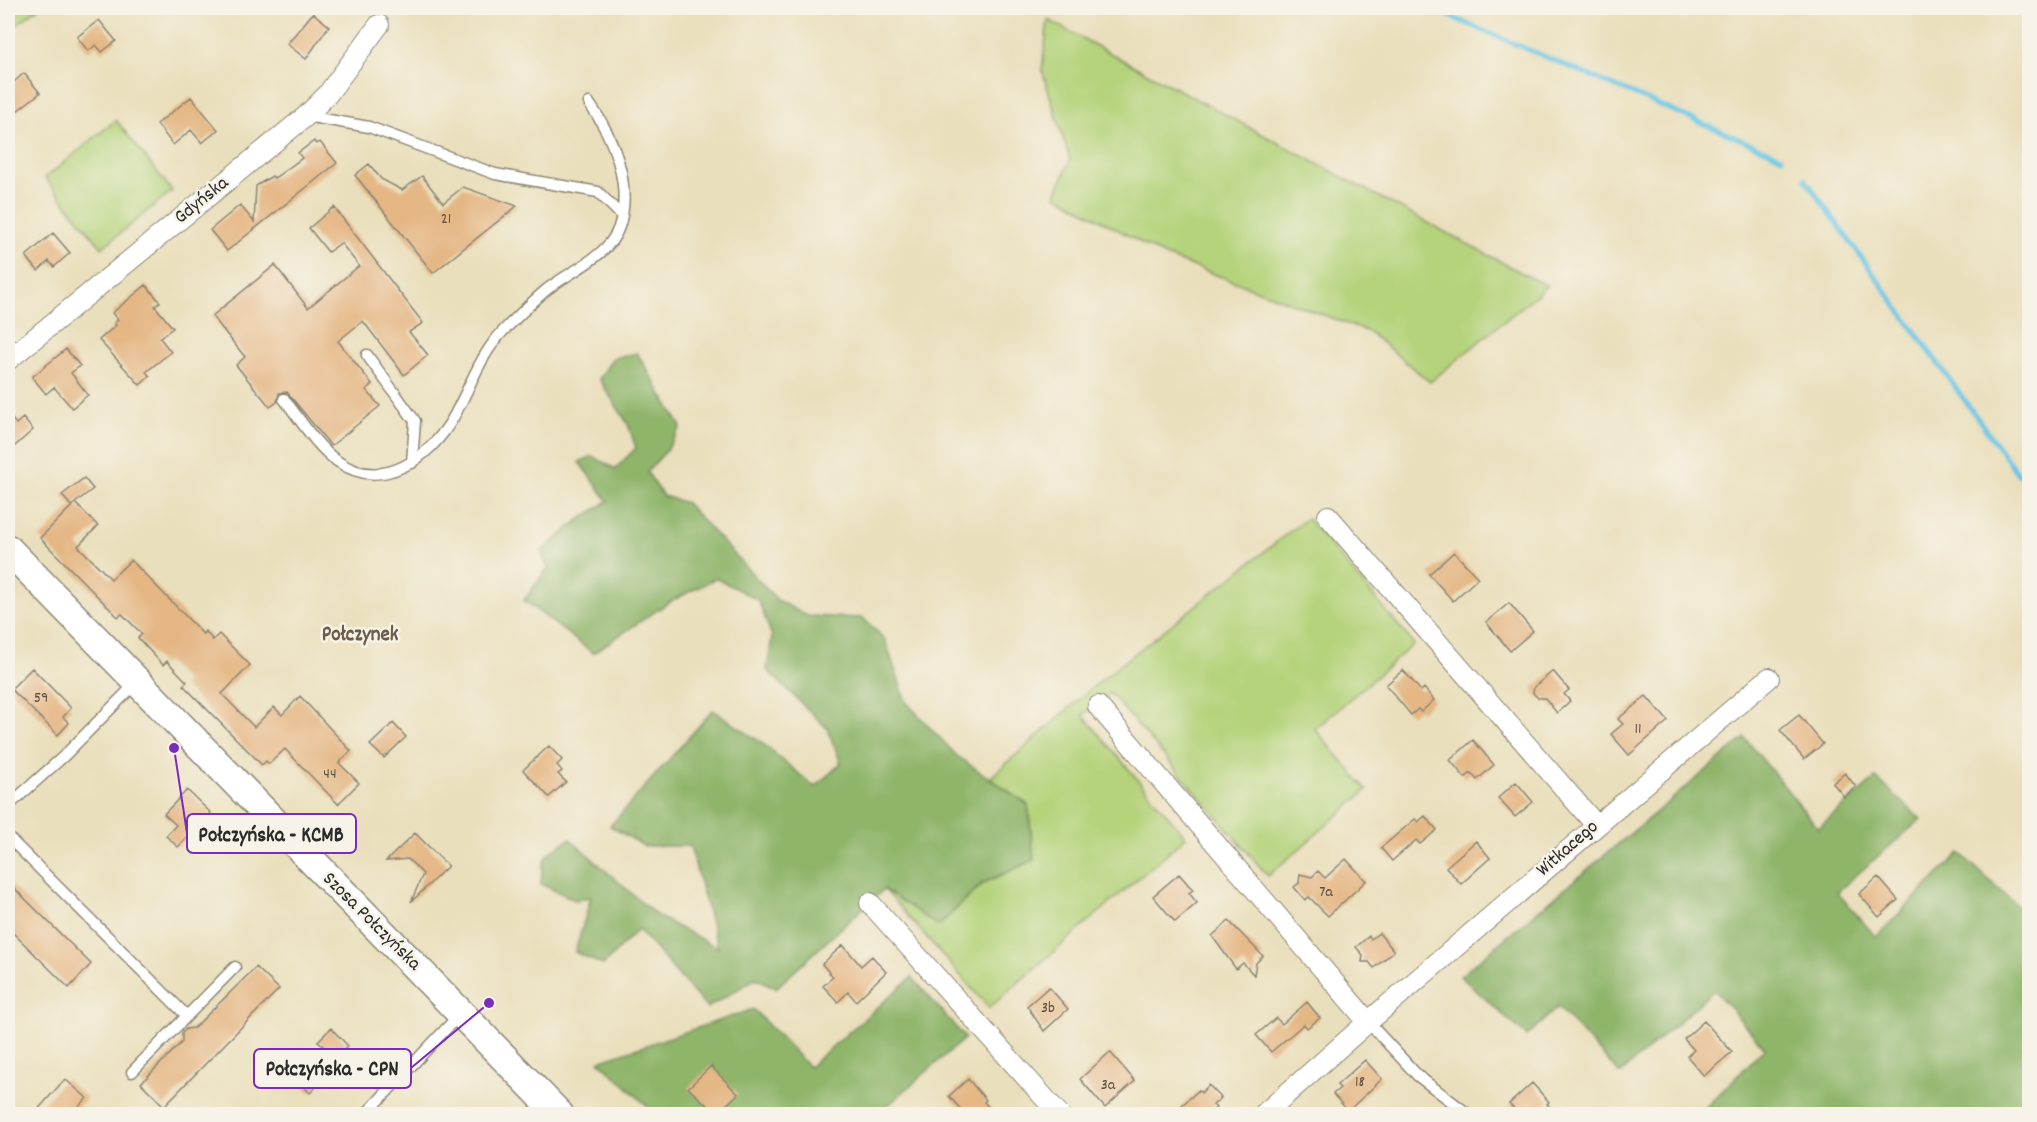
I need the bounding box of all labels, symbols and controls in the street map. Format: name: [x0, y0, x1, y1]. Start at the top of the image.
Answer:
street label: Gdyńska: [169, 170, 236, 232]
house number: 21: [441, 208, 451, 231]
district label: Połczynek: [322, 621, 399, 651]
house number: 59: [34, 687, 48, 710]
house number: 11: [1634, 718, 1642, 741]
house number: 44: [323, 763, 337, 786]
callout: Połczyńska - KCMB: [187, 814, 356, 853]
street label: Witkacego: [1531, 814, 1605, 884]
text: Połczyńska - KCMB: [198, 822, 344, 852]
street label: Szosa Połczyńska: [315, 866, 427, 978]
house number: 7a: [1319, 881, 1333, 904]
house number: 3b: [1041, 997, 1055, 1020]
callout: Połczyńska - CPN: [254, 1049, 411, 1088]
text: Połczyńska - CPN: [265, 1056, 399, 1086]
house number: 18: [1355, 1071, 1365, 1094]
house number: 3a: [1101, 1074, 1116, 1097]

